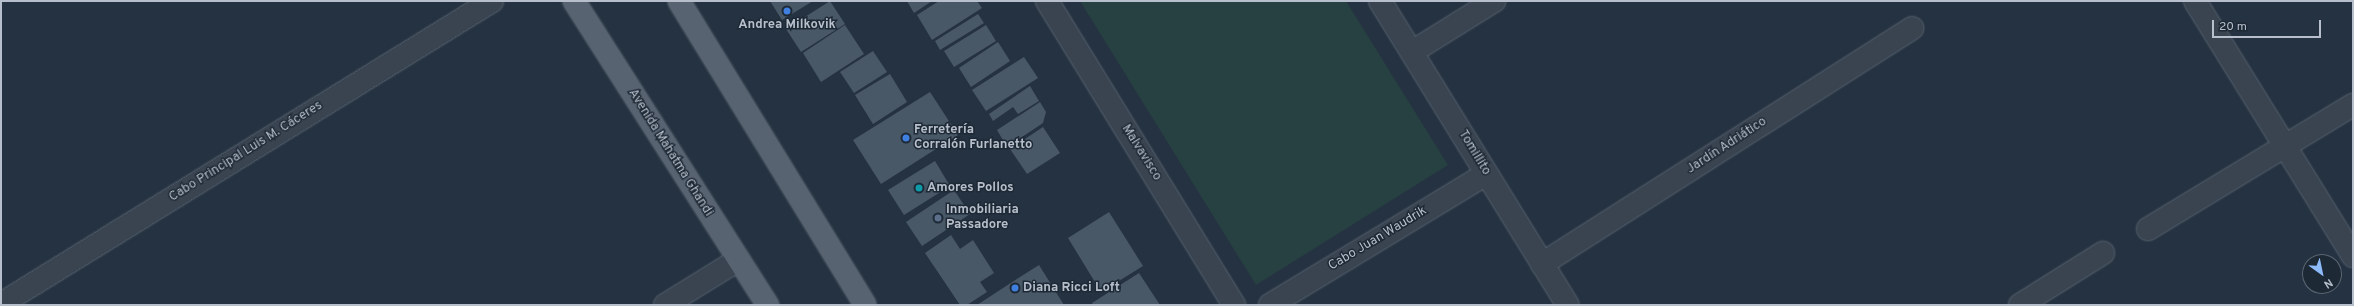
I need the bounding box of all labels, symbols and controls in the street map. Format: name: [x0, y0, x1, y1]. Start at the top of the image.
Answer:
marker: Andrea Milkovik: [782, 6, 792, 16]
scale bar: [2214, 12, 2323, 38]
place label: Andrea Milkovik: [738, 17, 836, 33]
text: 20 m: [2219, 19, 2247, 35]
street label: Avenida Mahatma Ghandi: [624, 86, 716, 220]
street label: Cabo Principal Luis M. Cáceres: [166, 98, 326, 206]
street label: Jardín Adriático: [1684, 114, 1770, 178]
street label: Malvavisco: [1118, 122, 1164, 184]
place label: Ferretería Corralón Furlanetto: [914, 123, 1032, 154]
street label: Tomillito: [1454, 128, 1494, 178]
marker: Ferretería Corralón Furlanetto: [901, 133, 911, 143]
place label: Amores Pollos: [927, 180, 1014, 196]
marker: Amores Pollos: [914, 183, 924, 193]
place label: Inmobiliaria Passadore: [946, 203, 1019, 234]
street label: Cabo Juan Waudrik: [1326, 203, 1430, 275]
marker: Inmobiliaria Passadore: [933, 213, 943, 223]
north arrow: [2302, 254, 2342, 294]
text: N: [2321, 275, 2335, 291]
place label: Diana Ricci Loft: [1023, 280, 1120, 296]
marker: Diana Ricci Loft: [1010, 283, 1020, 293]

